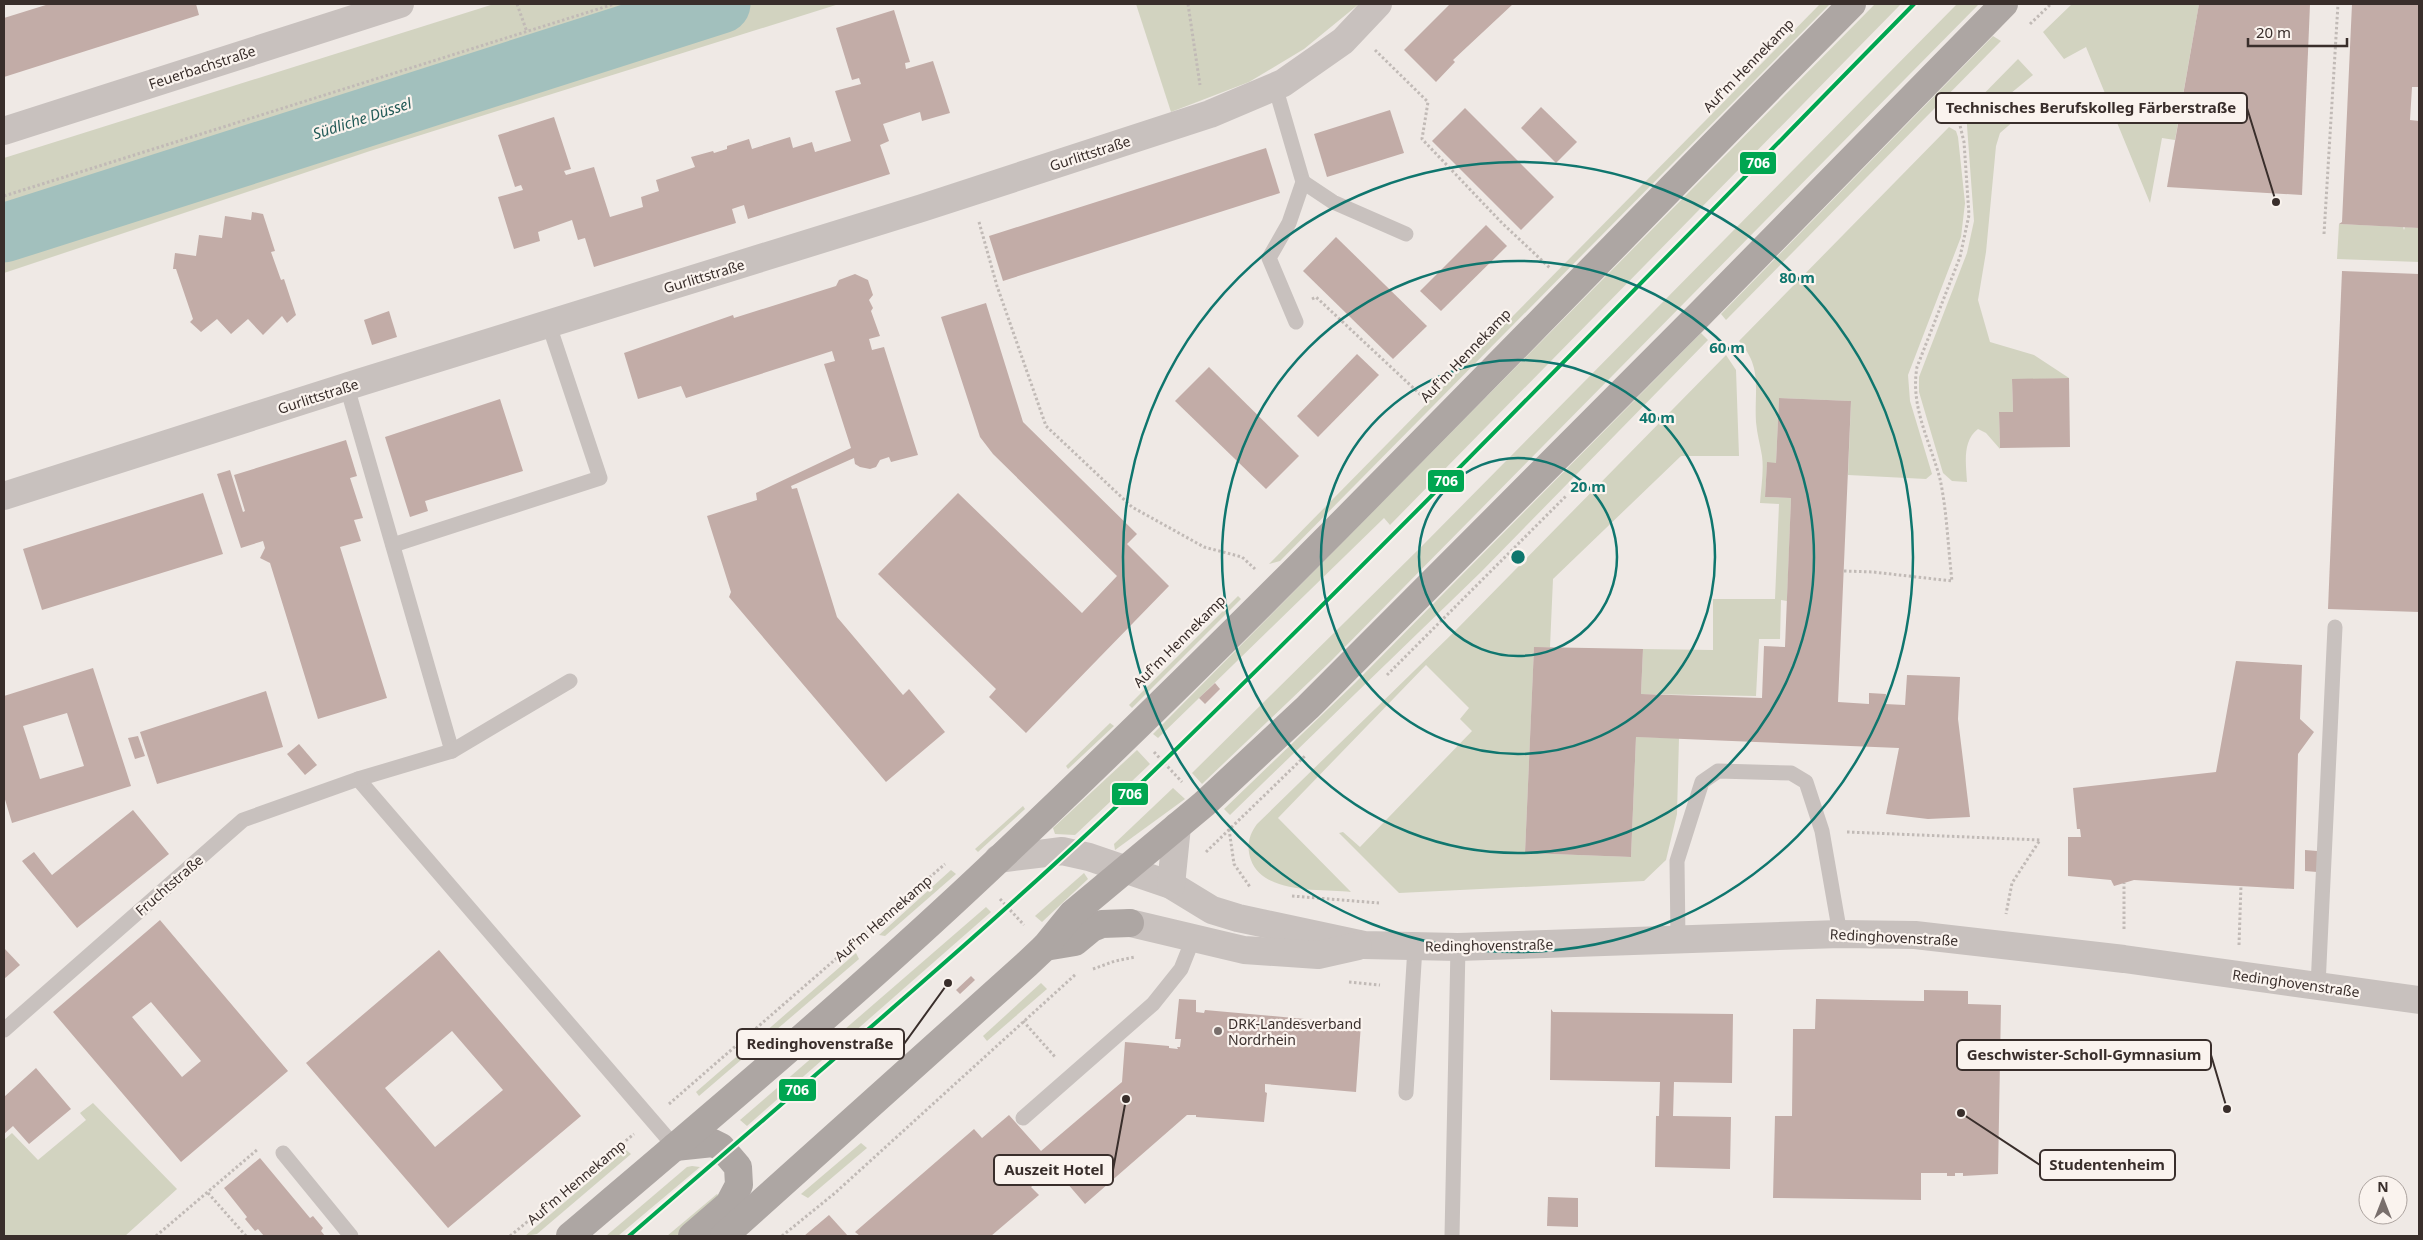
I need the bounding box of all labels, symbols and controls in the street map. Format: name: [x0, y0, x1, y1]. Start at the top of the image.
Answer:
street label: Auf'm Hennekamp: [1698, 14, 1798, 116]
scale bar: [2248, 15, 2347, 47]
text: 20 m: [2256, 22, 2291, 42]
street label: Feuerbachstraße: [146, 41, 258, 93]
water label: Südliche Düssel: [310, 92, 415, 143]
callout: Technisches Berufskolleg Färberstraße: [1936, 93, 2247, 123]
text: Technisches Berufskolleg Färberstraße: [1946, 97, 2236, 117]
street label: Gurlittstraße: [1047, 131, 1133, 175]
line badge: 706: [1739, 151, 1777, 175]
text: 706: [1746, 153, 1770, 172]
street label: Gurlittstraße: [661, 255, 747, 297]
text: 80 m: [1779, 267, 1815, 287]
street label: Auf'm Hennekamp: [1415, 304, 1515, 406]
text: 60 m: [1709, 337, 1745, 357]
street label: Gurlittstraße: [275, 374, 361, 418]
text: 40 m: [1639, 407, 1675, 427]
line badge: 706: [1427, 469, 1465, 493]
text: 706: [1434, 471, 1458, 490]
text: 20 m: [1570, 476, 1606, 496]
centre of rings: [1509, 548, 1527, 566]
street label: Auf'm Hennekamp: [1129, 591, 1229, 691]
line badge: 706: [1111, 782, 1149, 806]
text: 706: [1118, 784, 1142, 803]
street label: Fruchtstraße: [131, 850, 207, 920]
street label: Auf'm Hennekamp: [830, 870, 936, 966]
street label: Redinghovenstraße: [1829, 924, 1959, 950]
street label: Redinghovenstraße: [1425, 934, 1553, 956]
street label: Redinghovenstraße: [2231, 965, 2361, 1001]
place label: DRK-Landesverband Nordrhein: [1228, 1014, 1362, 1049]
marker: DRK-Landesverband Nordrhein: [1212, 1025, 1224, 1037]
callout: Redinghovenstraße: [737, 1029, 904, 1059]
text: Redinghovenstraße: [746, 1033, 894, 1053]
callout: Geschwister-Scholl-Gymnasium: [1957, 1040, 2211, 1070]
text: Geschwister-Scholl-Gymnasium: [1967, 1044, 2201, 1064]
line badge: 706: [778, 1078, 817, 1102]
text: 706: [785, 1080, 809, 1099]
street label: Auf'm Hennekamp: [523, 1135, 629, 1229]
callout: Studentenheim: [2040, 1150, 2175, 1180]
text: Studentenheim: [2049, 1154, 2165, 1174]
callout: Auszeit Hotel: [994, 1155, 1113, 1185]
text: Auszeit Hotel: [1004, 1159, 1104, 1179]
north arrow: [2358, 1175, 2408, 1225]
text: N: [2377, 1177, 2389, 1196]

